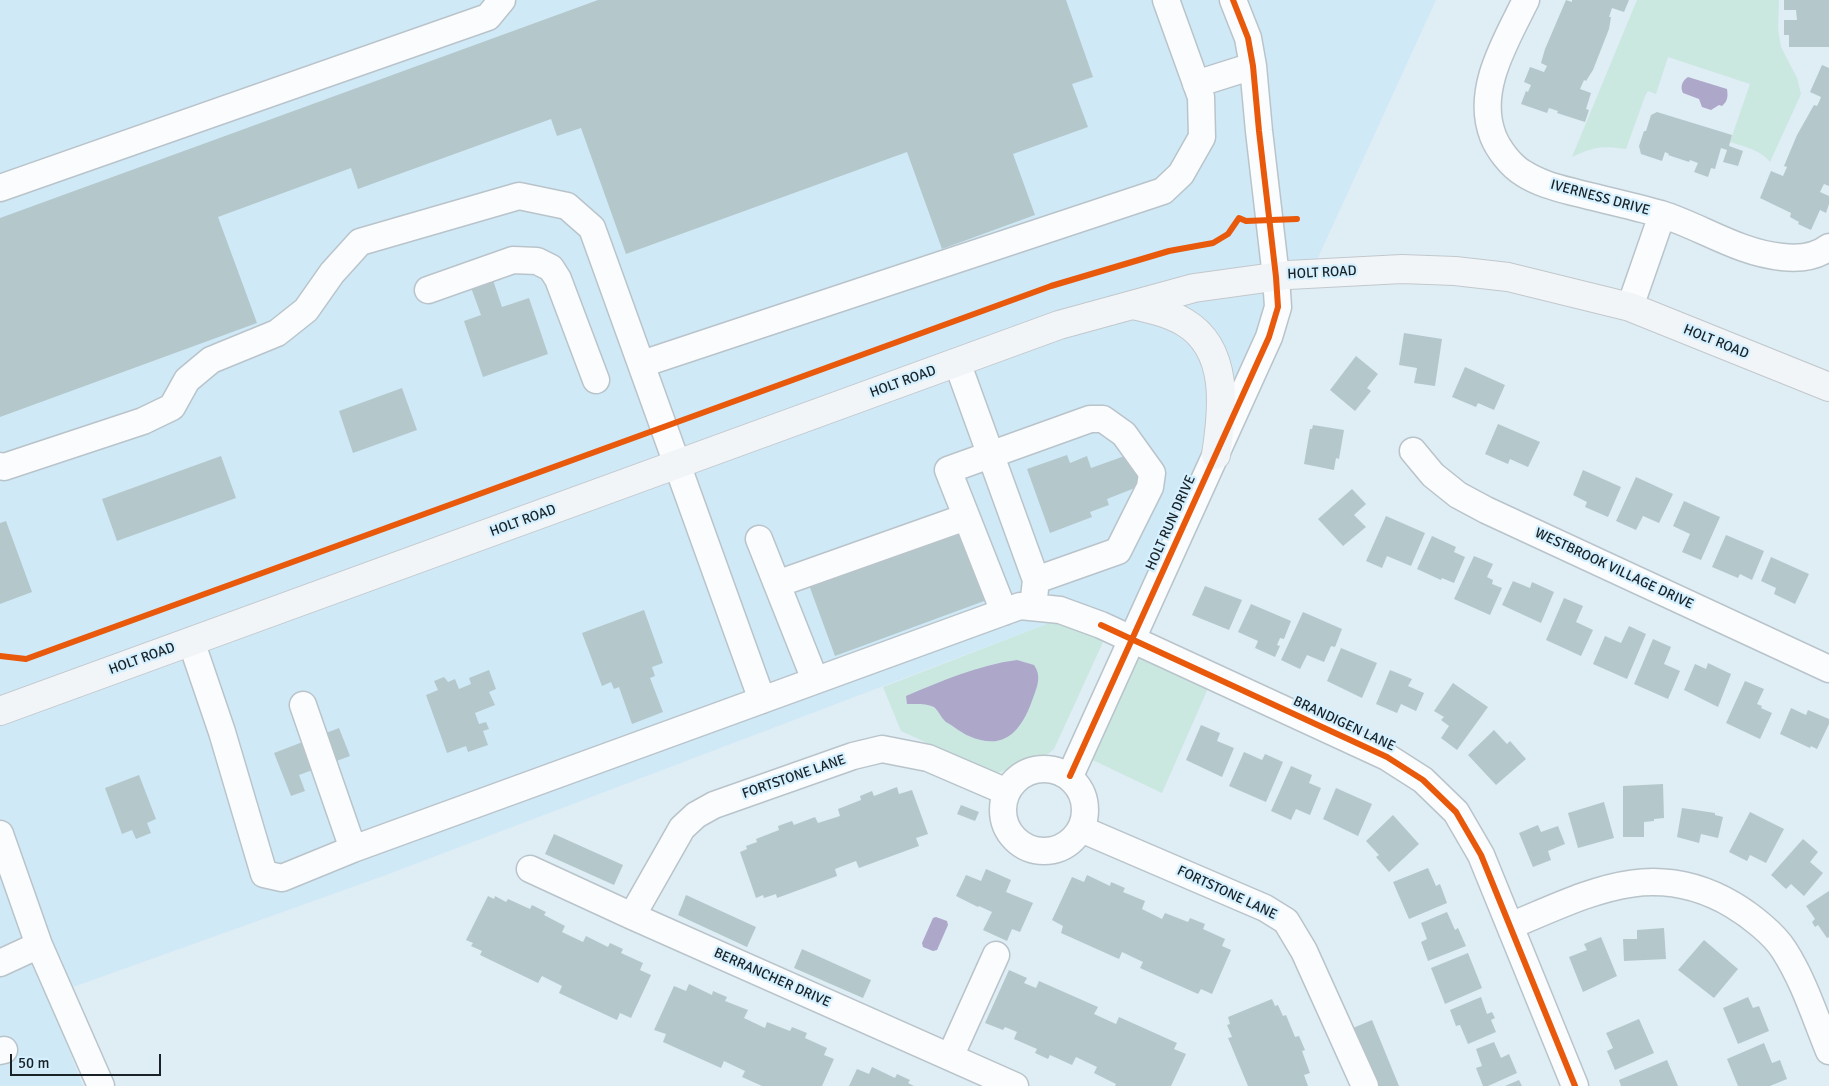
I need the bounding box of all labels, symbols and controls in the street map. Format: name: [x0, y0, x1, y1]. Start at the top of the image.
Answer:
street label: IVERNESS DRIVE: [1549, 177, 1651, 219]
street label: HOLT ROAD: [1287, 263, 1357, 283]
street label: HOLT ROAD: [1681, 321, 1751, 363]
street label: HOLT ROAD: [868, 362, 938, 402]
street label: HOLT RUN DRIVE: [1143, 473, 1199, 573]
street label: HOLT ROAD: [488, 501, 558, 541]
street label: WESTBROOK VILLAGE DRIVE: [1532, 525, 1696, 613]
street label: HOLT ROAD: [107, 639, 177, 679]
street label: BRANDIGEN LANE: [1290, 693, 1398, 755]
street label: FORTSTONE LANE: [740, 751, 848, 803]
street label: FORTSTONE LANE: [1174, 862, 1280, 924]
street label: BERRANCHER DRIVE: [711, 945, 833, 1011]
scale bar: [12, 1044, 164, 1076]
text: 50 m: [18, 1054, 49, 1072]

